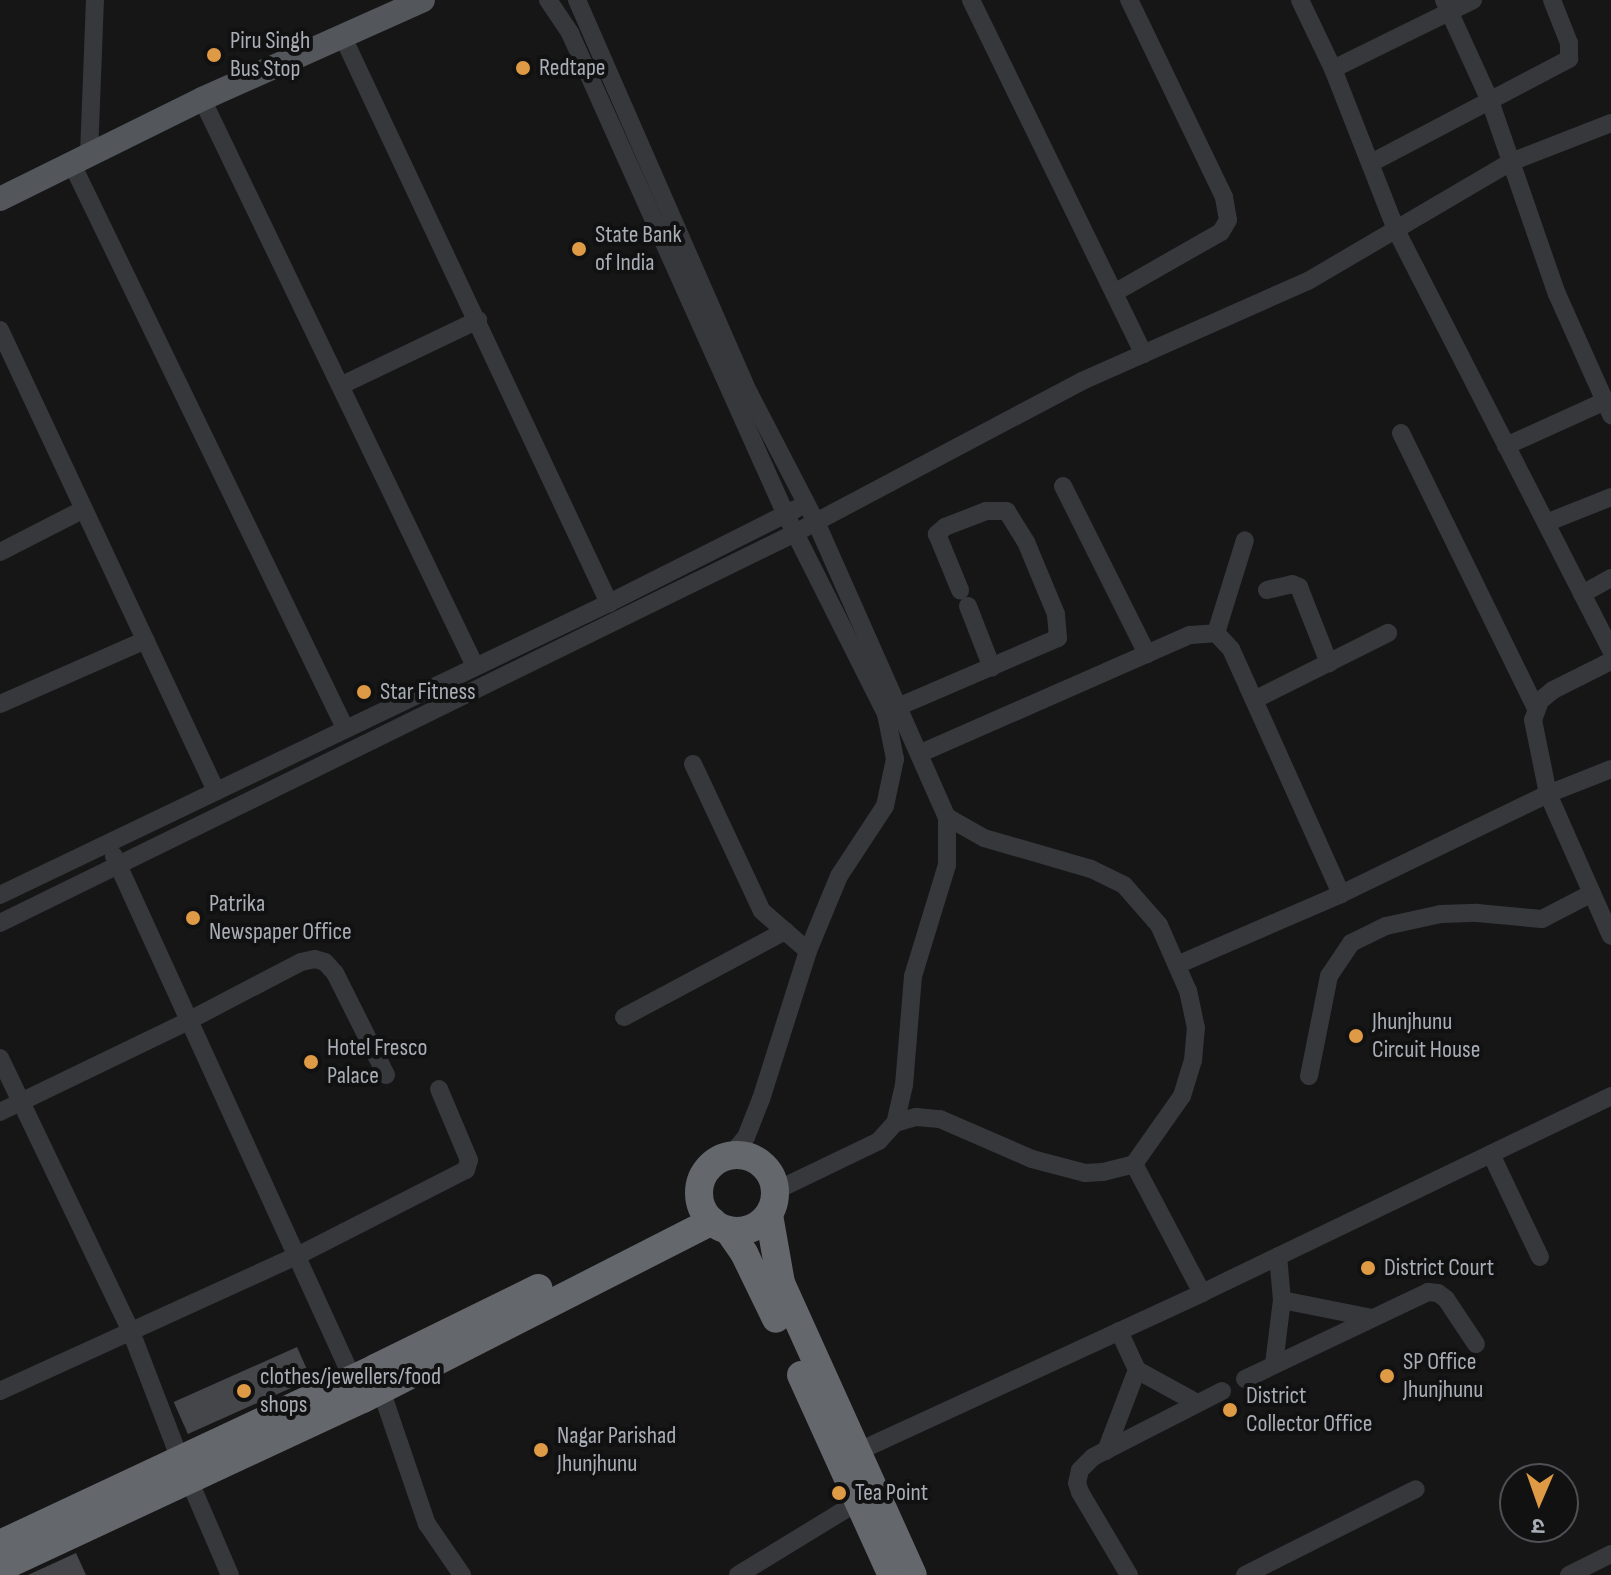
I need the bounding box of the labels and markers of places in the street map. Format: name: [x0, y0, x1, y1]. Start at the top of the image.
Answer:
place label: Piru Singh Bus Stop: [230, 27, 310, 83]
marker: Piru Singh Bus Stop: [205, 46, 223, 64]
place label: Redtape: [539, 54, 605, 82]
marker: Redtape: [514, 59, 532, 77]
place label: State Bank of India: [595, 221, 682, 277]
marker: State Bank of India: [570, 240, 588, 258]
place label: Star Fitness: [380, 678, 476, 706]
marker: Star Fitness: [355, 683, 373, 701]
place label: Patrika Newspaper Office: [209, 890, 352, 946]
marker: Patrika Newspaper Office: [184, 909, 202, 927]
place label: Jhunjhunu Circuit House: [1372, 1008, 1480, 1064]
marker: Jhunjhunu Circuit House: [1347, 1027, 1365, 1045]
place label: Hotel Fresco Palace: [327, 1034, 428, 1090]
marker: Hotel Fresco Palace: [302, 1053, 320, 1071]
place label: District Court: [1384, 1254, 1494, 1282]
marker: District Court: [1359, 1259, 1377, 1277]
place label: SP Office Jhunjhunu: [1403, 1348, 1483, 1404]
place label: clothes/jewellers/food shops: [260, 1363, 441, 1419]
marker: SP Office Jhunjhunu: [1378, 1367, 1396, 1385]
marker: clothes/jewellers/food shops: [235, 1382, 253, 1400]
place label: District Collector Office: [1246, 1382, 1372, 1438]
marker: District Collector Office: [1221, 1401, 1239, 1419]
place label: Nagar Parishad Jhunjhunu: [557, 1422, 676, 1478]
marker: Nagar Parishad Jhunjhunu: [532, 1441, 550, 1459]
place label: Tea Point: [855, 1479, 928, 1507]
marker: Tea Point: [830, 1484, 848, 1502]

